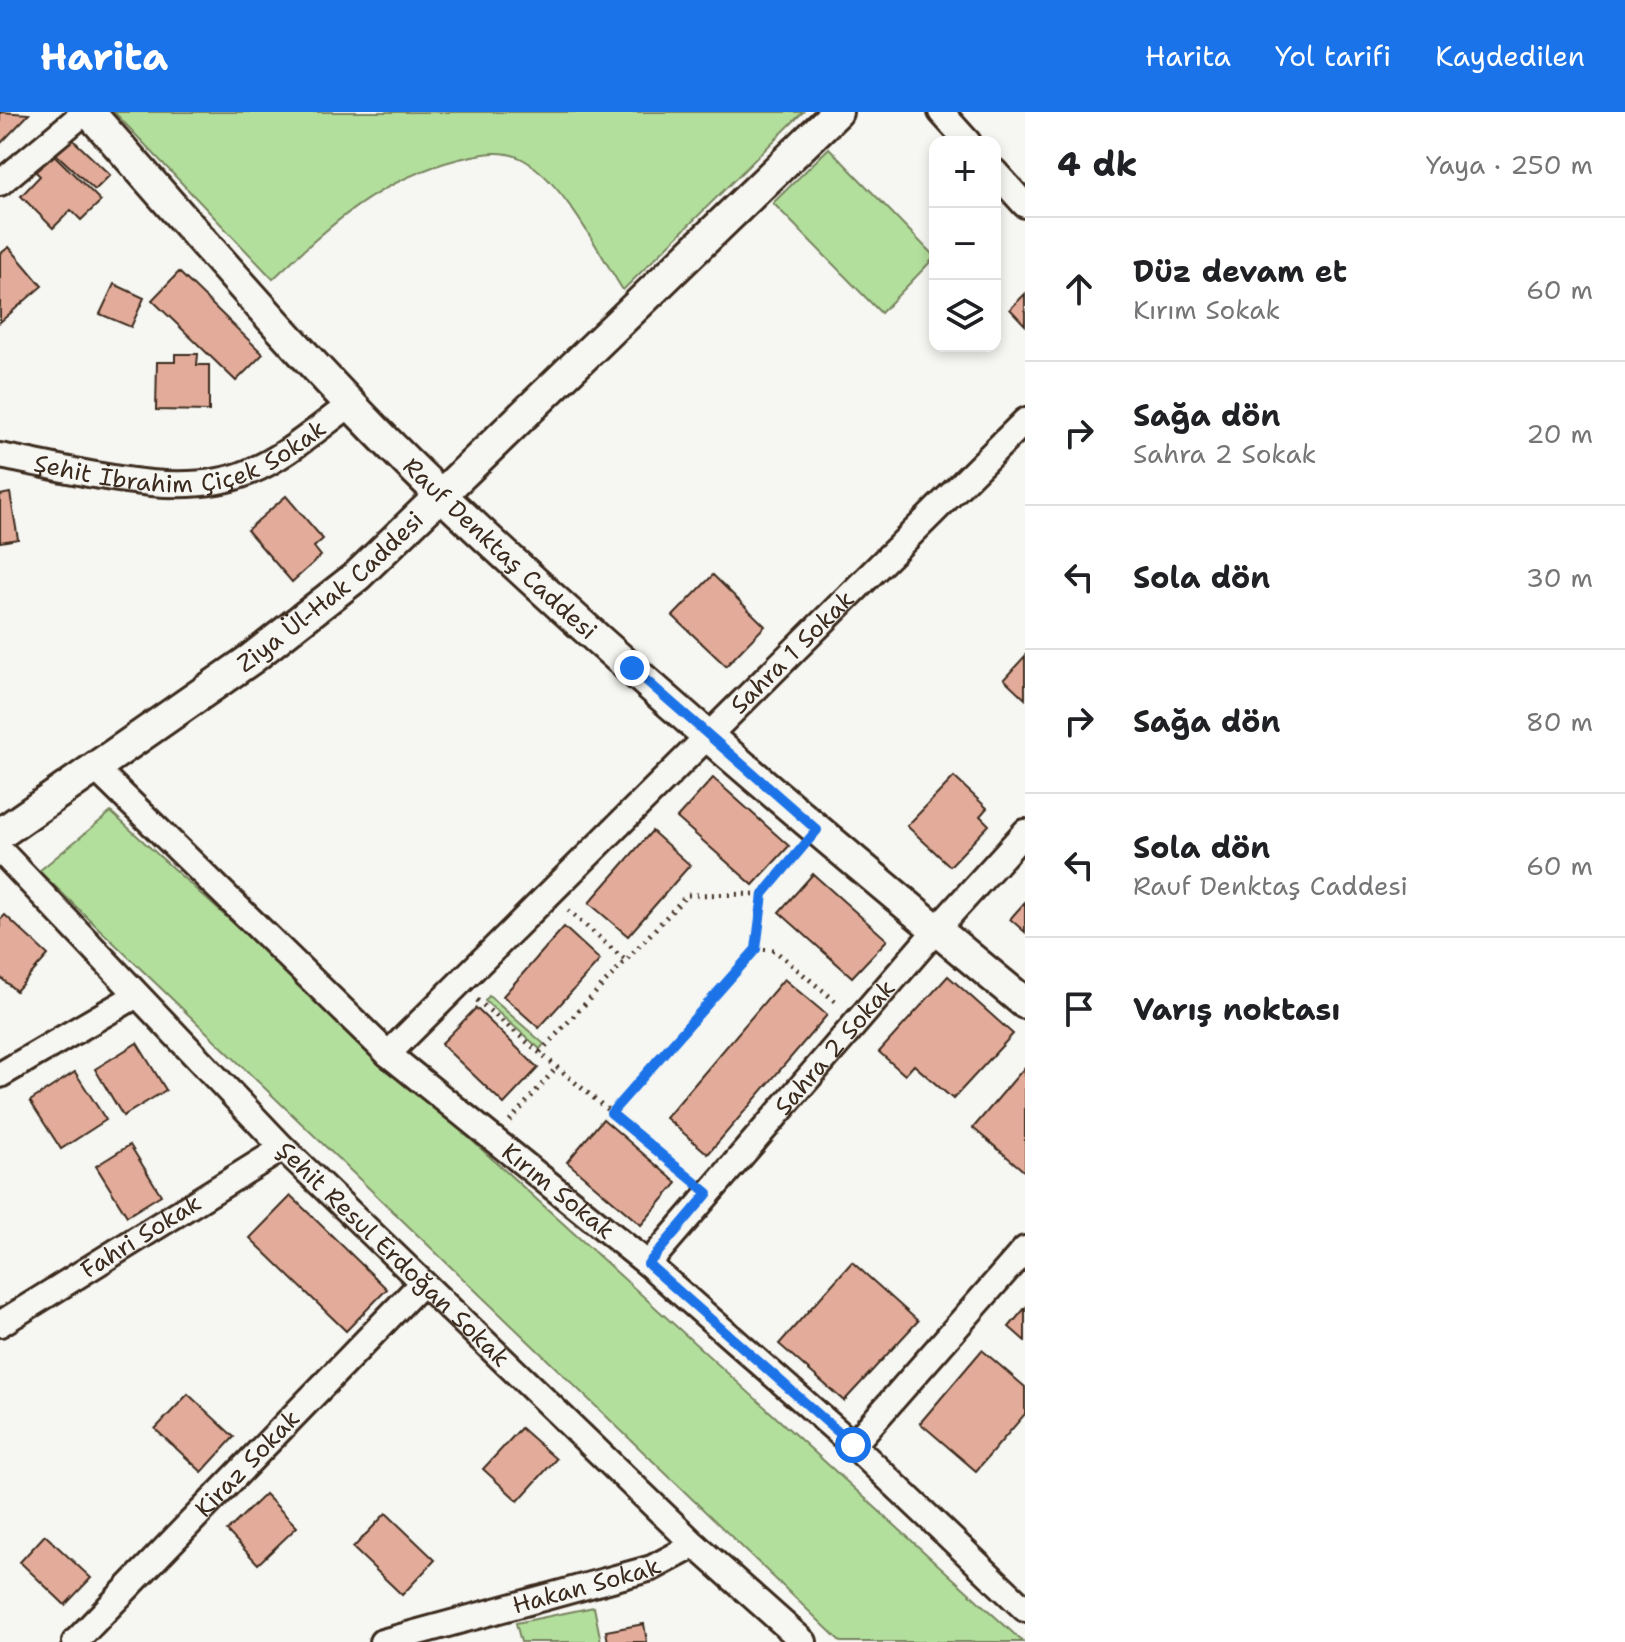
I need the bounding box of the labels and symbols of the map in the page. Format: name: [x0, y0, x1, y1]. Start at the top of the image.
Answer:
street label: Şehit İbrahim Çiçek Sokak: [31, 413, 333, 500]
street label: Rauf Denktaş Caddesi: [396, 451, 604, 647]
street label: Ziya Ül-Hak Caddesi: [231, 504, 431, 680]
street label: Sahra 1 Sokak: [723, 584, 861, 721]
route end: [614, 650, 650, 686]
street label: Sahra 2 Sokak: [767, 973, 902, 1122]
street label: Şehit Resul Erdoğan Sokak: [270, 1134, 517, 1374]
street label: Kırım Sokak: [495, 1136, 621, 1247]
street label: Fahri Sokak: [75, 1187, 207, 1286]
street label: Kiraz Sokak: [188, 1403, 307, 1524]
route start: [835, 1427, 871, 1463]
street label: Hakan Sokak: [509, 1550, 667, 1622]

